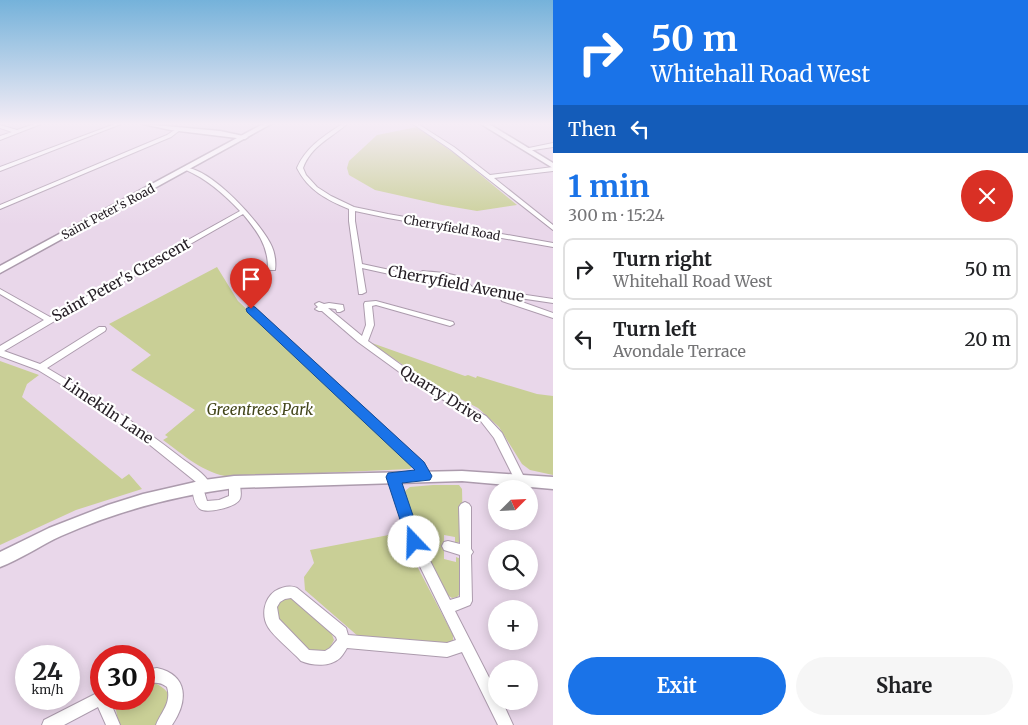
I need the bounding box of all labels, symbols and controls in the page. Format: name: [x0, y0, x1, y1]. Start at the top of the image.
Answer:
text: 50 m: [651, 17, 738, 61]
icon: right: [568, 20, 633, 85]
text: Whitehall Road West: [651, 60, 870, 88]
icon: left: [626, 115, 654, 143]
text: Then: [568, 117, 616, 141]
text: 1 min: [568, 167, 650, 205]
button: close: [961, 170, 1013, 222]
street label: Saint Peter's Road: [59, 181, 157, 242]
text: 300 m · 15:24: [568, 205, 665, 225]
street label: Cherryfield Road: [403, 212, 502, 243]
street label: Saint Peter's Crescent: [48, 234, 193, 325]
text: Turn right: [613, 247, 712, 271]
icon: right: [570, 255, 598, 283]
text: 50 m: [965, 257, 1011, 281]
pin: [230, 258, 272, 309]
street label: Cherryfield Avenue: [386, 261, 526, 306]
icon: arrive: [237, 265, 265, 293]
text: Whitehall Road West: [613, 271, 772, 291]
text: Turn left: [613, 317, 697, 341]
icon: left: [570, 325, 598, 353]
text: 20 m: [964, 327, 1011, 351]
text: Avondale Terrace: [613, 341, 746, 361]
street label: Quarry Drive: [397, 361, 486, 427]
street label: Limekiln Lane: [59, 373, 157, 448]
park label: Greentrees Park: [207, 400, 314, 419]
north arrow: [488, 480, 538, 530]
map controls: [488, 480, 538, 710]
position arrow: [387, 515, 439, 567]
button: search: [488, 540, 538, 590]
button: +: [488, 600, 538, 650]
speed limit sign: 30: [90, 645, 155, 710]
text: 24: [32, 655, 63, 687]
button: Exit: [568, 657, 786, 715]
button: Share: [796, 657, 1013, 715]
button: −: [488, 660, 538, 710]
text: km/h: [32, 682, 63, 697]

